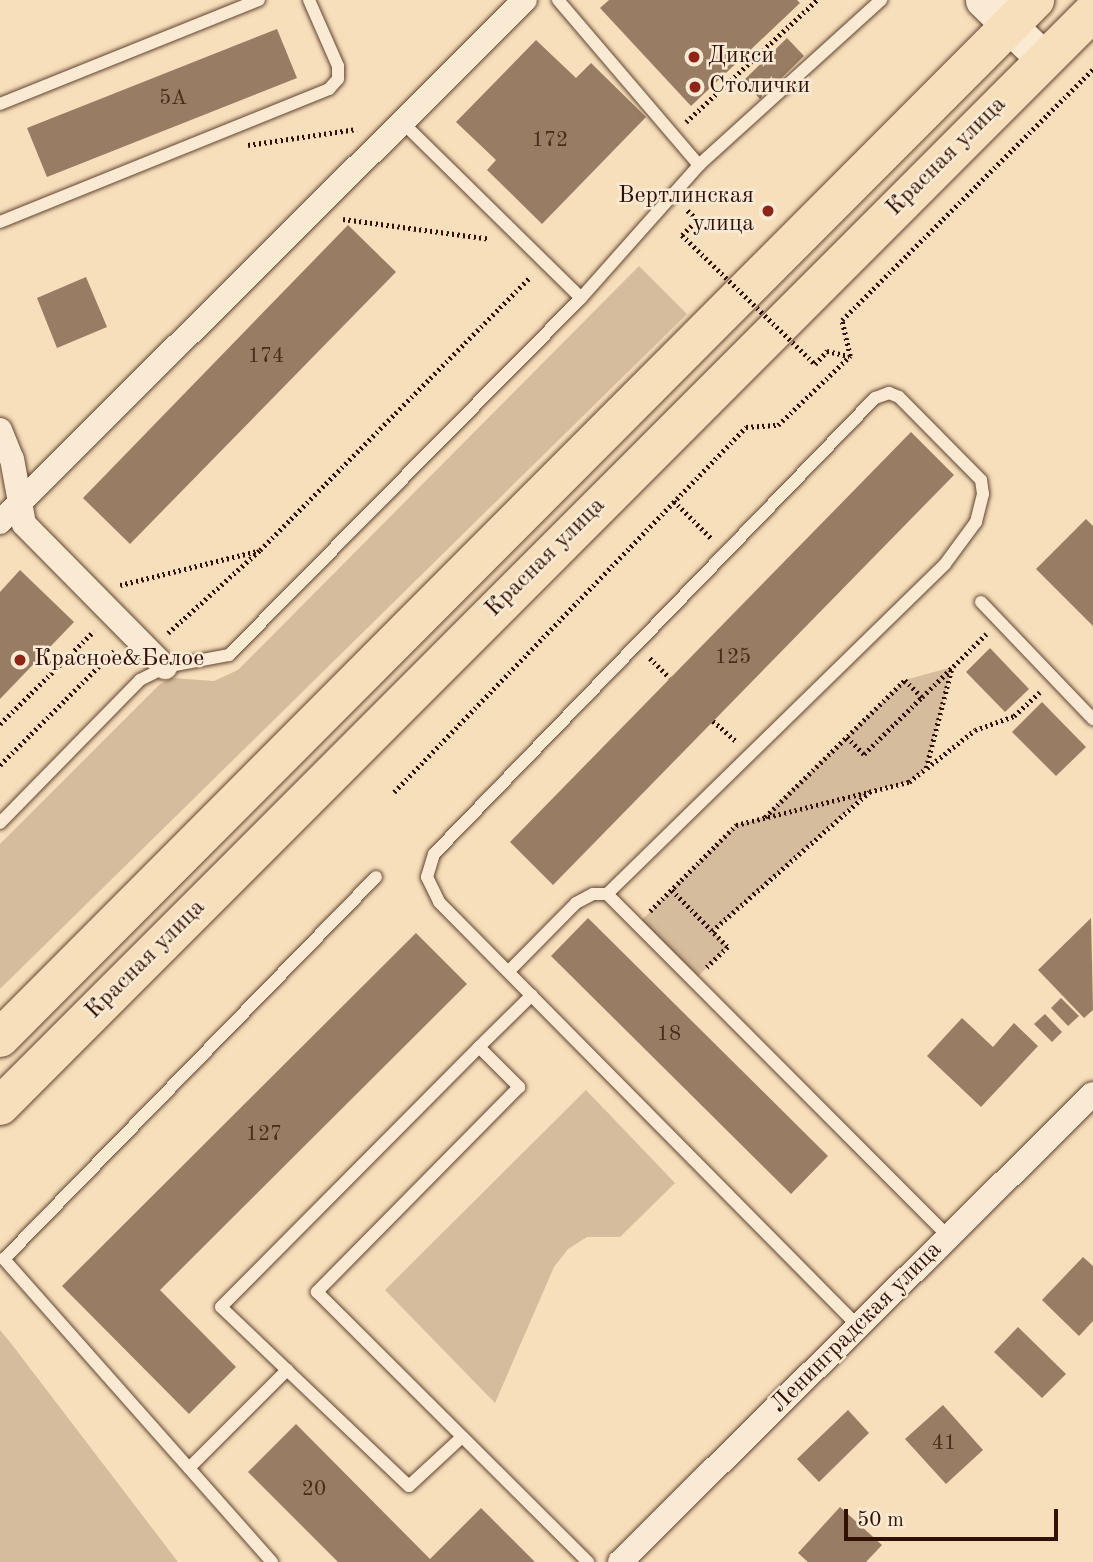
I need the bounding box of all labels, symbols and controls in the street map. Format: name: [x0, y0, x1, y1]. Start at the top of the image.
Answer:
place label: Дикси: [708, 43, 774, 71]
marker: Дикси: [686, 49, 702, 65]
place label: Столички: [709, 73, 810, 101]
marker: Столички: [687, 79, 703, 95]
house number: 5А: [159, 86, 187, 112]
street label: Красная улица: [881, 91, 1013, 223]
house number: 172: [532, 128, 568, 154]
place label: Вертлинская улица: [618, 183, 754, 239]
marker: Вертлинская улица: [760, 203, 776, 219]
house number: 174: [248, 344, 284, 370]
street label: Красная улица: [480, 492, 612, 624]
house number: 125: [715, 645, 751, 671]
place label: Красное&Белое: [34, 646, 204, 674]
marker: Красное&Белое: [12, 652, 28, 668]
street label: Красная улица: [80, 894, 212, 1026]
house number: 18: [657, 1022, 681, 1048]
house number: 127: [246, 1122, 282, 1148]
street label: Ленинградская улица: [765, 1236, 949, 1420]
house number: 41: [932, 1431, 956, 1457]
house number: 20: [302, 1477, 326, 1503]
scale bar: [848, 1496, 1062, 1540]
text: 50 m: [857, 1510, 904, 1531]

